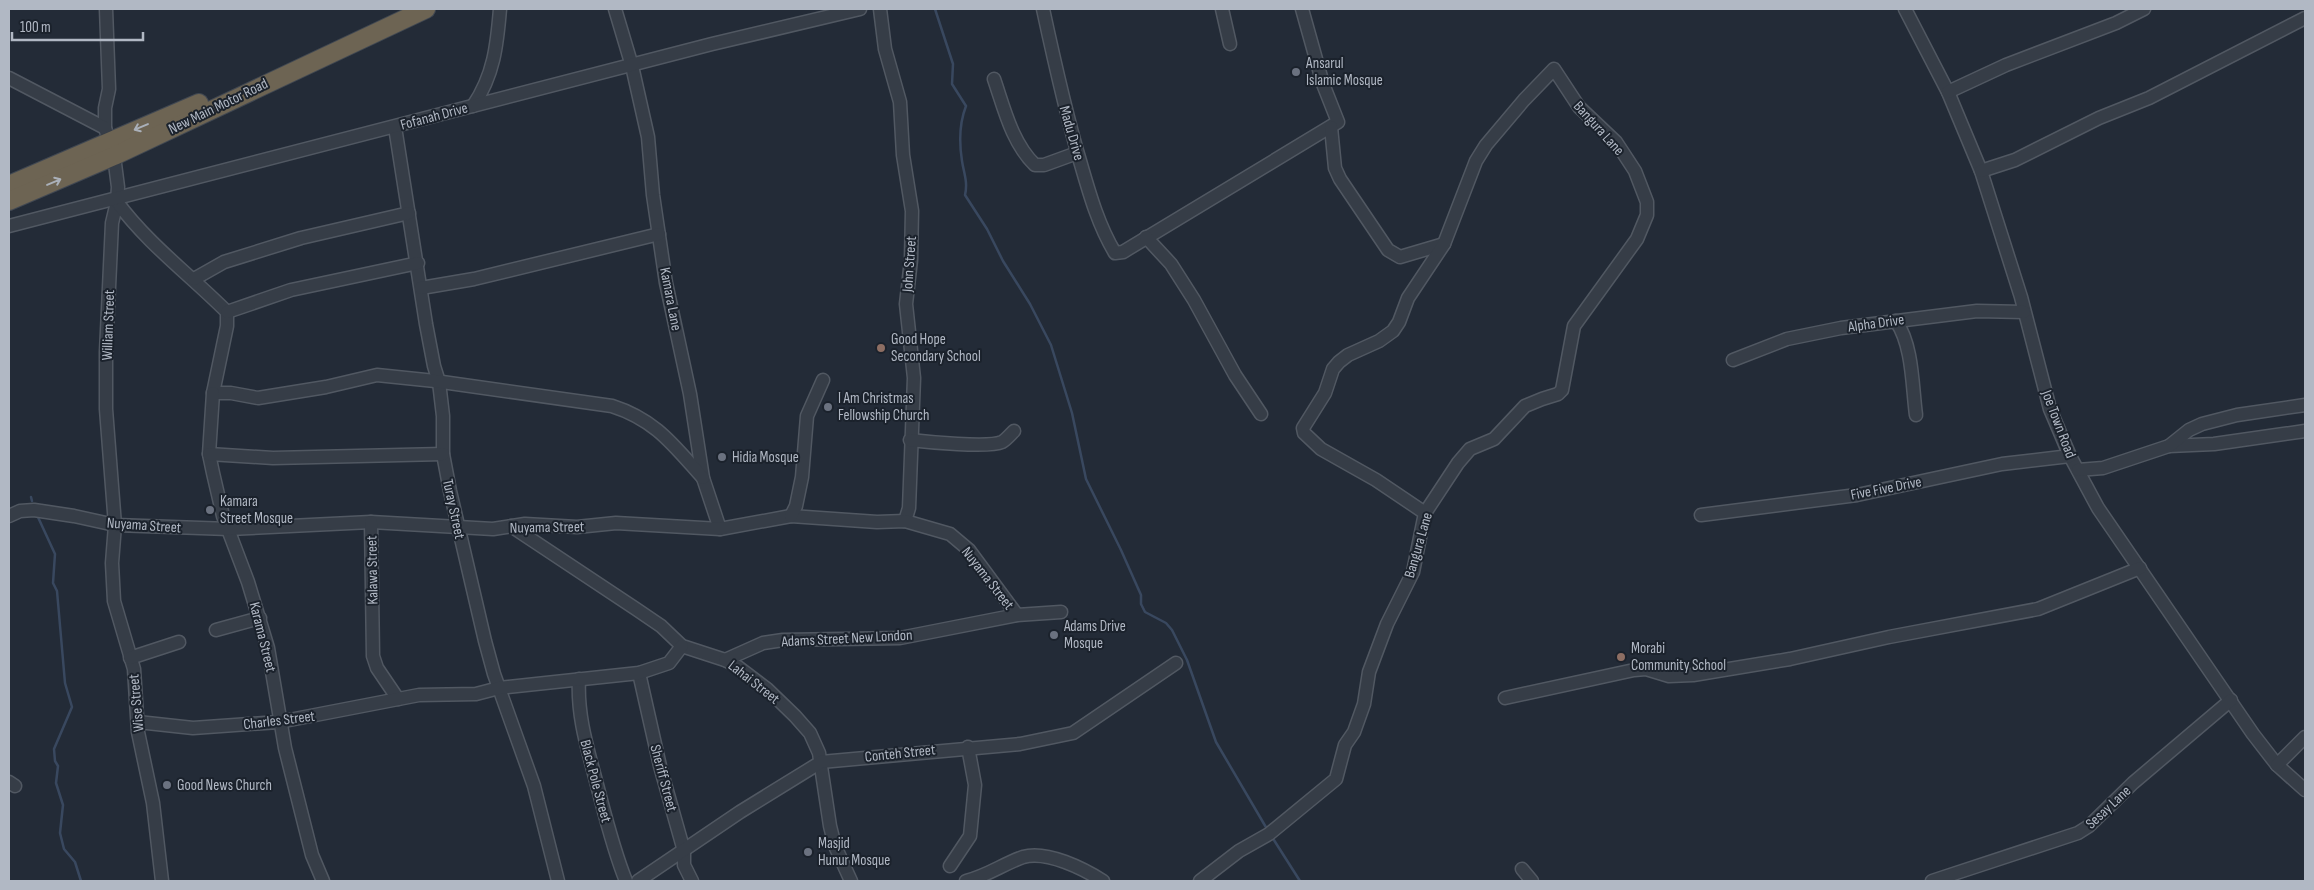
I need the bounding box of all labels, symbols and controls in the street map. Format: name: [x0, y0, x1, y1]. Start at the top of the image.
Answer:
scale bar: [12, 10, 144, 42]
text: 100 m: [20, 18, 51, 37]
place label: Ansarul Islamic Mosque: [1305, 54, 1383, 90]
marker: Ansarul Islamic Mosque: [1290, 66, 1302, 78]
street label: New Main Motor Road: [165, 74, 271, 139]
street label: Bangura Lane: [1569, 97, 1628, 160]
street label: Fofanah Drive: [398, 98, 470, 135]
street label: Madu Drive: [1055, 104, 1088, 163]
one-way arrow: [134, 123, 149, 133]
one-way arrow: [46, 177, 61, 187]
street label: John Street: [898, 235, 921, 294]
street label: Kamara Lane: [655, 266, 686, 332]
street label: William Street: [98, 289, 119, 361]
street label: Alpha Drive: [1846, 310, 1905, 337]
place label: Good Hope Secondary School: [891, 330, 981, 366]
marker: Good Hope Secondary School: [875, 342, 887, 354]
street label: Joe Town Road: [2037, 387, 2080, 461]
place label: I Am Christmas Fellowship Church: [838, 389, 929, 425]
marker: I Am Christmas Fellowship Church: [822, 401, 834, 413]
place label: Hidia Mosque: [732, 448, 799, 467]
marker: Hidia Mosque: [716, 451, 728, 463]
street label: Five Five Drive: [1849, 472, 1923, 505]
street label: Turay Street: [438, 477, 469, 541]
place label: Kamara Street Mosque: [220, 492, 293, 528]
marker: Kamara Street Mosque: [204, 504, 216, 516]
street label: Bangura Lane: [1400, 510, 1437, 580]
street label: Nuyama Street: [106, 513, 182, 538]
street label: Nuyama Street: [509, 517, 585, 538]
street label: Kalawa Street: [362, 535, 383, 605]
street label: Nuyama Street: [957, 543, 1018, 614]
street label: Karama Street: [245, 600, 281, 675]
place label: Adams Drive Mosque: [1063, 617, 1126, 653]
street label: Adams Street New London: [780, 626, 913, 651]
marker: Adams Drive Mosque: [1048, 629, 1060, 641]
place label: Morabi Community School: [1631, 639, 1726, 675]
marker: Morabi Community School: [1615, 651, 1627, 663]
street label: Lahai Street: [724, 656, 784, 709]
street label: Wise Street: [124, 673, 148, 733]
street label: Charles Street: [242, 707, 316, 734]
street label: Black Pole Street: [575, 738, 616, 825]
street label: Conteh Street: [864, 740, 937, 767]
street label: Sheriff Street: [645, 743, 682, 814]
place label: Good News Church: [177, 776, 272, 795]
marker: Good News Church: [161, 779, 173, 791]
street label: Sesay Lane: [2082, 782, 2135, 833]
place label: Masjid Hunur Mosque: [818, 834, 890, 870]
marker: Masjid Hunur Mosque: [802, 846, 814, 858]

